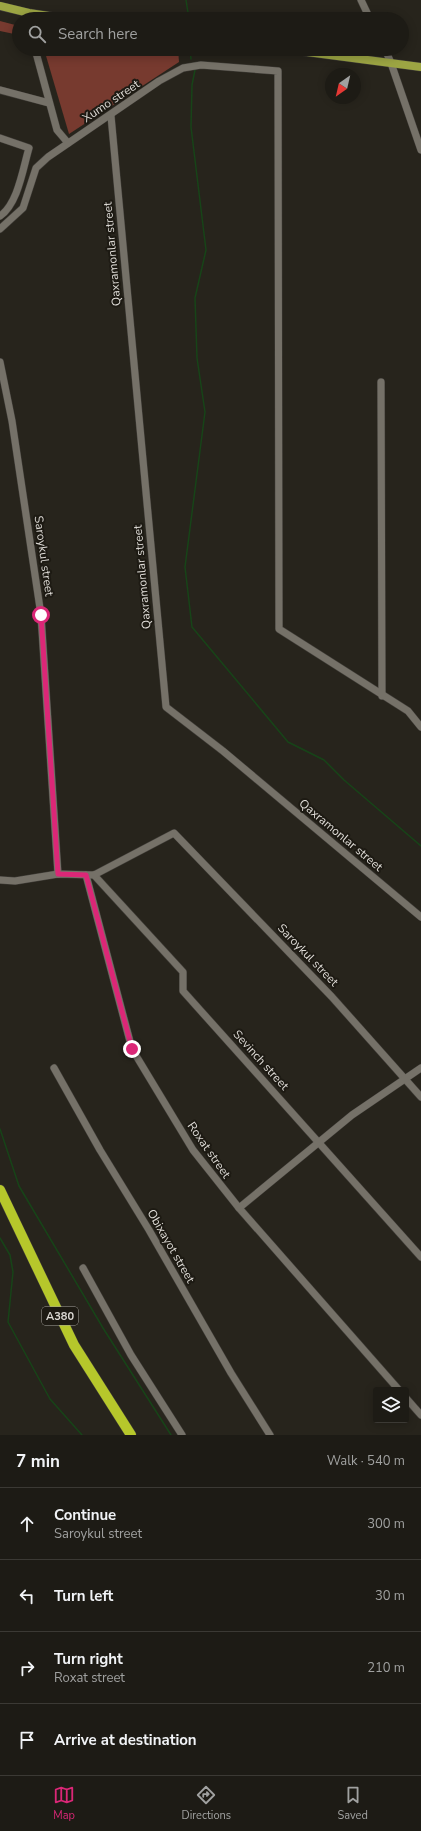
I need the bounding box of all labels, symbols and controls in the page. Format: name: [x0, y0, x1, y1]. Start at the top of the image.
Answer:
search box: [12, 12, 409, 56]
icon: search: [26, 23, 48, 45]
text: Search here: [58, 24, 138, 44]
north arrow: [325, 68, 361, 104]
street label: Xumo street: [79, 76, 143, 126]
street label: Qaxramonlar street: [99, 200, 125, 307]
street label: Saroykul street: [30, 515, 58, 598]
street label: Qaxramonlar street: [129, 523, 155, 630]
route start: [32, 606, 50, 624]
street label: Qaxramonlar street: [296, 795, 387, 875]
street label: Saroykul street: [274, 920, 342, 990]
street label: Sevinch street: [230, 1026, 293, 1094]
route end: [123, 1040, 141, 1058]
street label: Roxat street: [184, 1119, 235, 1182]
street label: Obixayot street: [143, 1206, 199, 1286]
road number: A380: [42, 1307, 78, 1325]
map controls: [373, 1387, 409, 1423]
button: layers: [373, 1387, 409, 1423]
text: 7 min: [16, 1450, 60, 1473]
text: Walk · 540 m: [327, 1452, 405, 1470]
text: Continue: [54, 1505, 116, 1525]
icon: ahead: [16, 1513, 38, 1535]
text: 300 m: [367, 1515, 405, 1533]
text: Saroykul street: [54, 1525, 142, 1543]
icon: left: [16, 1585, 38, 1607]
text: Turn left: [54, 1586, 113, 1606]
text: 30 m: [375, 1587, 405, 1605]
text: Turn right: [54, 1649, 123, 1669]
icon: right: [16, 1657, 38, 1679]
text: 210 m: [367, 1659, 405, 1677]
text: Roxat street: [54, 1669, 125, 1687]
icon: arrive: [16, 1729, 38, 1751]
text: Arrive at destination: [54, 1730, 197, 1750]
tab: Map: [53, 1784, 75, 1823]
tab: Directions: [181, 1784, 231, 1823]
tab: Saved: [337, 1784, 368, 1823]

